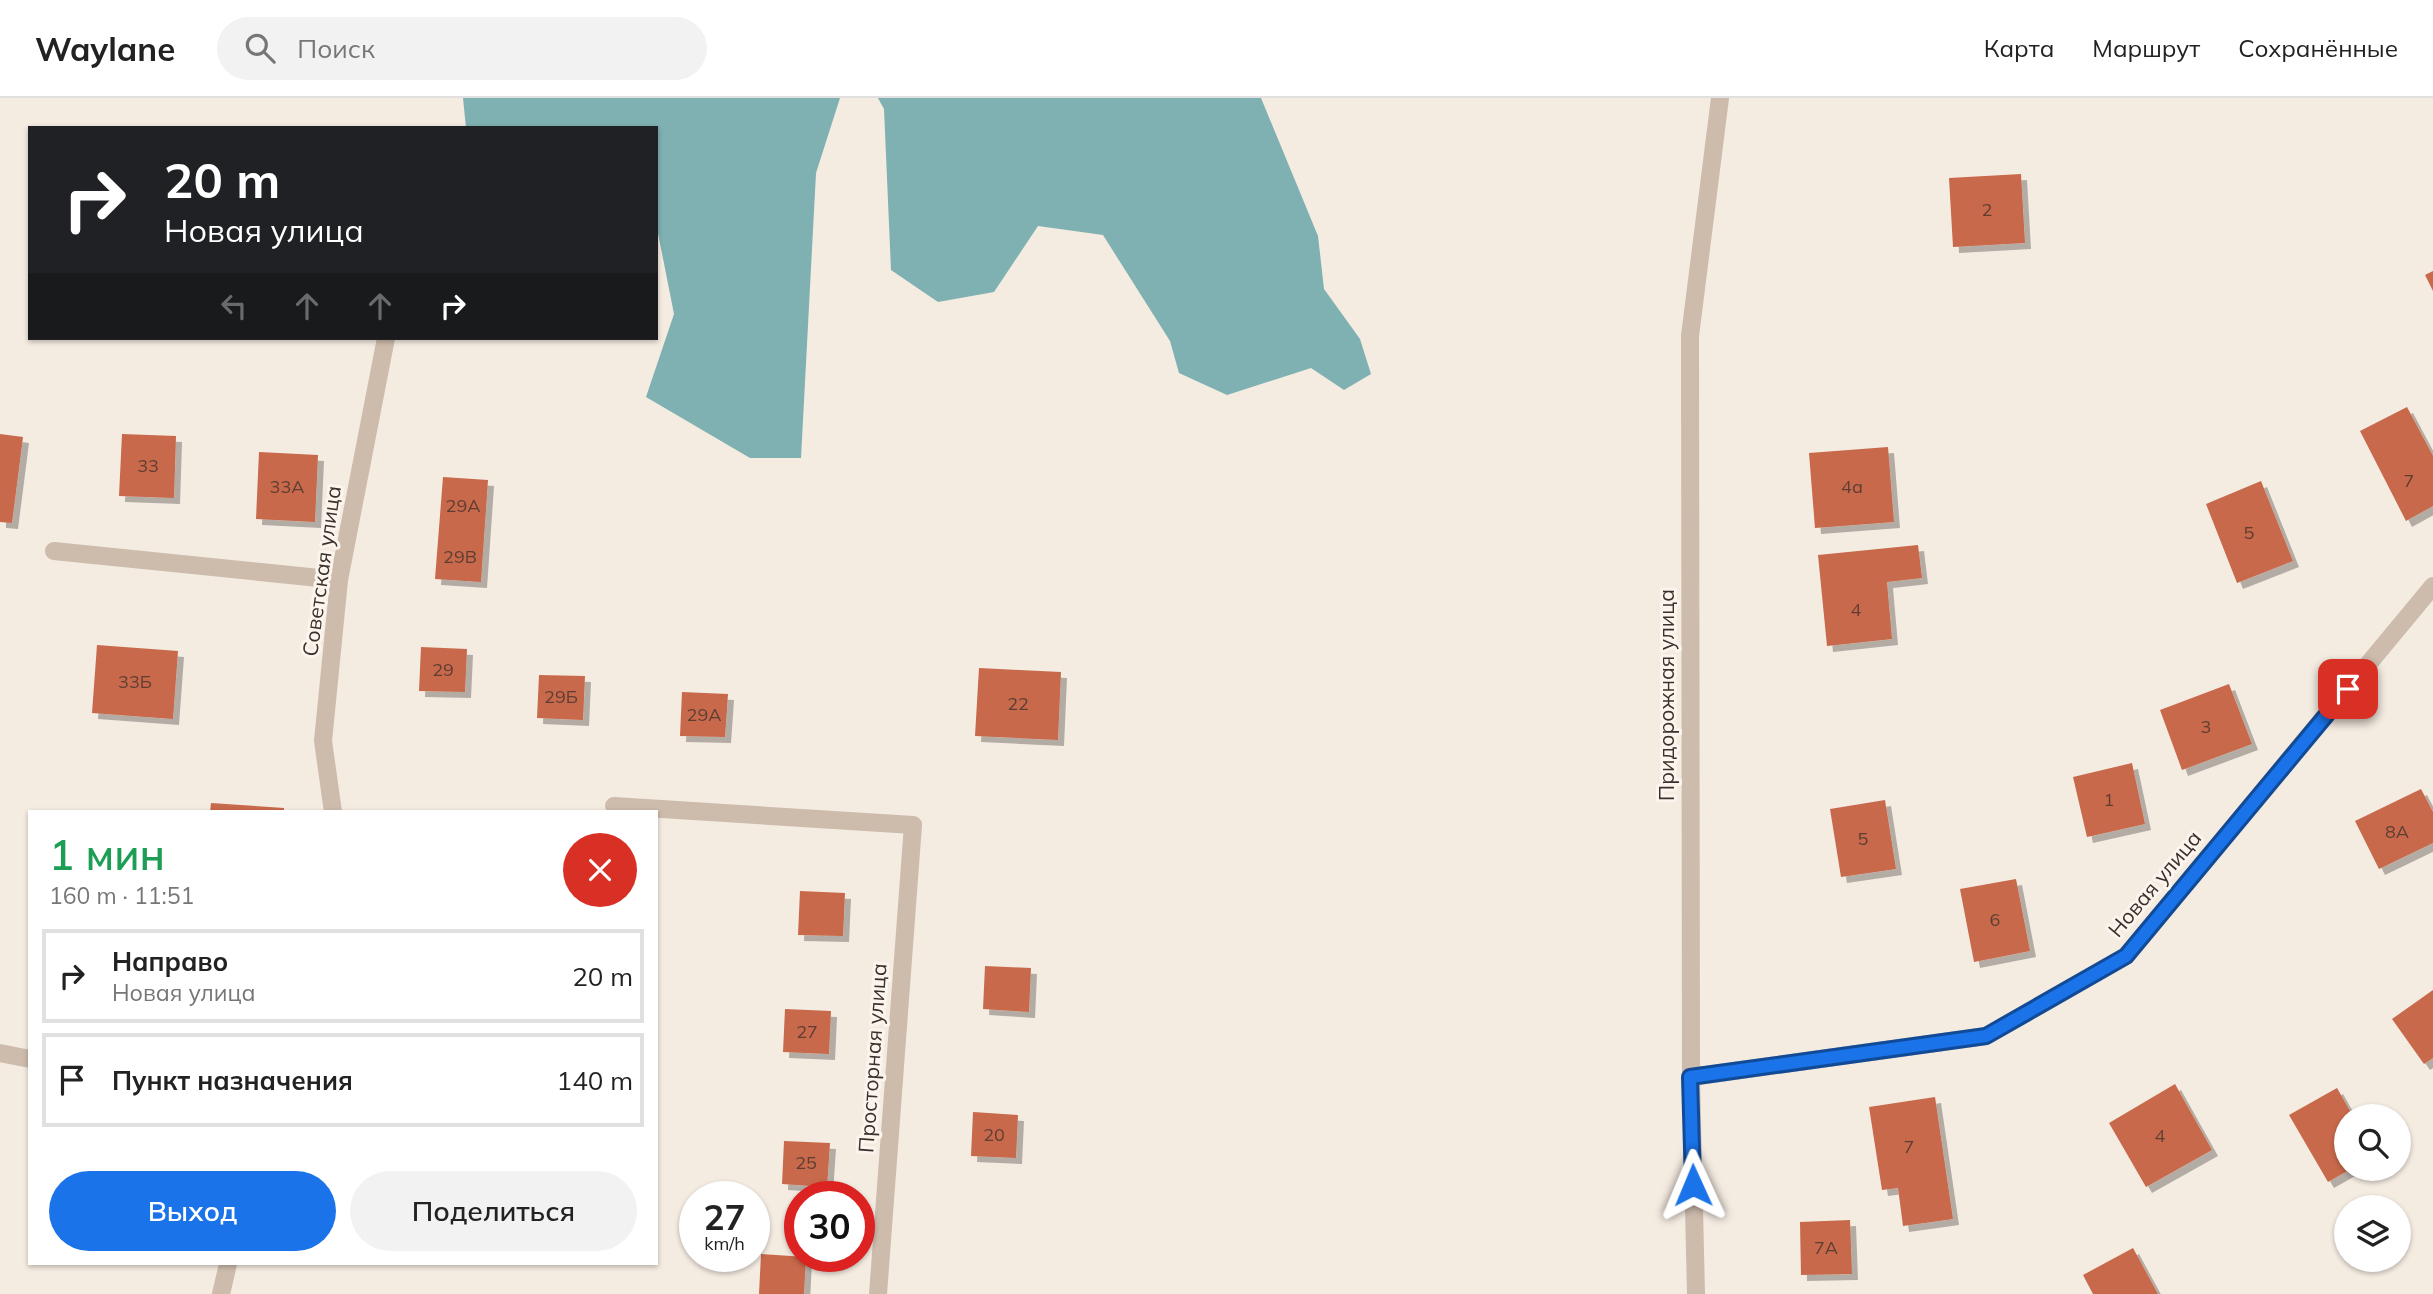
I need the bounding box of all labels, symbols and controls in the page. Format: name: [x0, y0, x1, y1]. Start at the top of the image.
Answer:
search box: [217, 17, 707, 80]
text: Waylane: [35, 28, 175, 69]
icon: search: [241, 29, 279, 67]
text: Поиск: [297, 32, 375, 65]
text: Карта: [1984, 33, 2054, 63]
text: Маршрут: [2092, 33, 2200, 63]
text: Сохранённые: [2238, 33, 2398, 63]
text: 20 m: [164, 149, 280, 210]
icon: right: [49, 154, 140, 245]
house number: 2: [1982, 198, 1992, 221]
text: Новая улица: [164, 210, 364, 250]
icon: left: [215, 287, 253, 325]
icon: ahead: [288, 287, 326, 325]
icon: ahead: [361, 287, 399, 325]
icon: right: [434, 287, 472, 325]
house number: 33: [137, 454, 159, 477]
house number: 7: [2404, 469, 2414, 492]
house number: 33А: [270, 475, 304, 498]
house number: 4а: [1841, 475, 1863, 498]
street label: Советская улица: [296, 484, 346, 658]
house number: 29А: [446, 494, 480, 517]
house number: 5: [2244, 521, 2255, 544]
house number: 29В: [443, 545, 477, 568]
street label: Придорожная улица: [1653, 589, 1679, 801]
house number: 4: [1851, 598, 1862, 621]
house number: 29: [432, 658, 454, 681]
pin: [2318, 659, 2378, 719]
house number: 33Б: [118, 670, 152, 693]
icon: arrive: [2329, 670, 2367, 708]
house number: 29Б: [544, 685, 578, 708]
house number: 22: [1007, 692, 1029, 715]
house number: 29А: [687, 703, 721, 726]
house number: 3: [2201, 715, 2211, 738]
house number: 1: [2104, 788, 2114, 811]
house number: 8А: [2385, 820, 2409, 843]
street label: Новая улица: [2102, 825, 2206, 942]
house number: 5: [1858, 827, 1869, 850]
text: 1 мин: [49, 828, 165, 881]
button: close: [563, 833, 637, 907]
text: 160 m · 11:51: [49, 881, 194, 910]
house number: 6: [1990, 908, 2000, 931]
text: Направо: [112, 945, 228, 978]
icon: right: [53, 957, 91, 995]
text: 20 m: [572, 960, 633, 993]
street label: Просторная улица: [852, 962, 892, 1153]
text: Новая улица: [112, 978, 256, 1007]
house number: 27: [796, 1020, 818, 1043]
icon: arrive: [53, 1061, 91, 1099]
text: Пункт назначения: [112, 1064, 353, 1097]
text: 140 m: [557, 1064, 633, 1097]
map controls: [2334, 1104, 2411, 1272]
button: search: [2334, 1104, 2411, 1181]
house number: 20: [983, 1123, 1005, 1146]
house number: 4: [2155, 1124, 2166, 1147]
house number: 7: [1904, 1135, 1914, 1158]
position arrow: [1656, 1148, 1730, 1222]
house number: 25: [795, 1151, 817, 1174]
button: Выход: [49, 1171, 336, 1251]
button: Поделиться: [350, 1171, 637, 1251]
speed limit sign: 30: [784, 1181, 875, 1272]
text: 27: [703, 1195, 746, 1239]
button: layers: [2334, 1195, 2411, 1272]
text: km/h: [704, 1232, 745, 1255]
house number: 7А: [1814, 1236, 1838, 1259]

